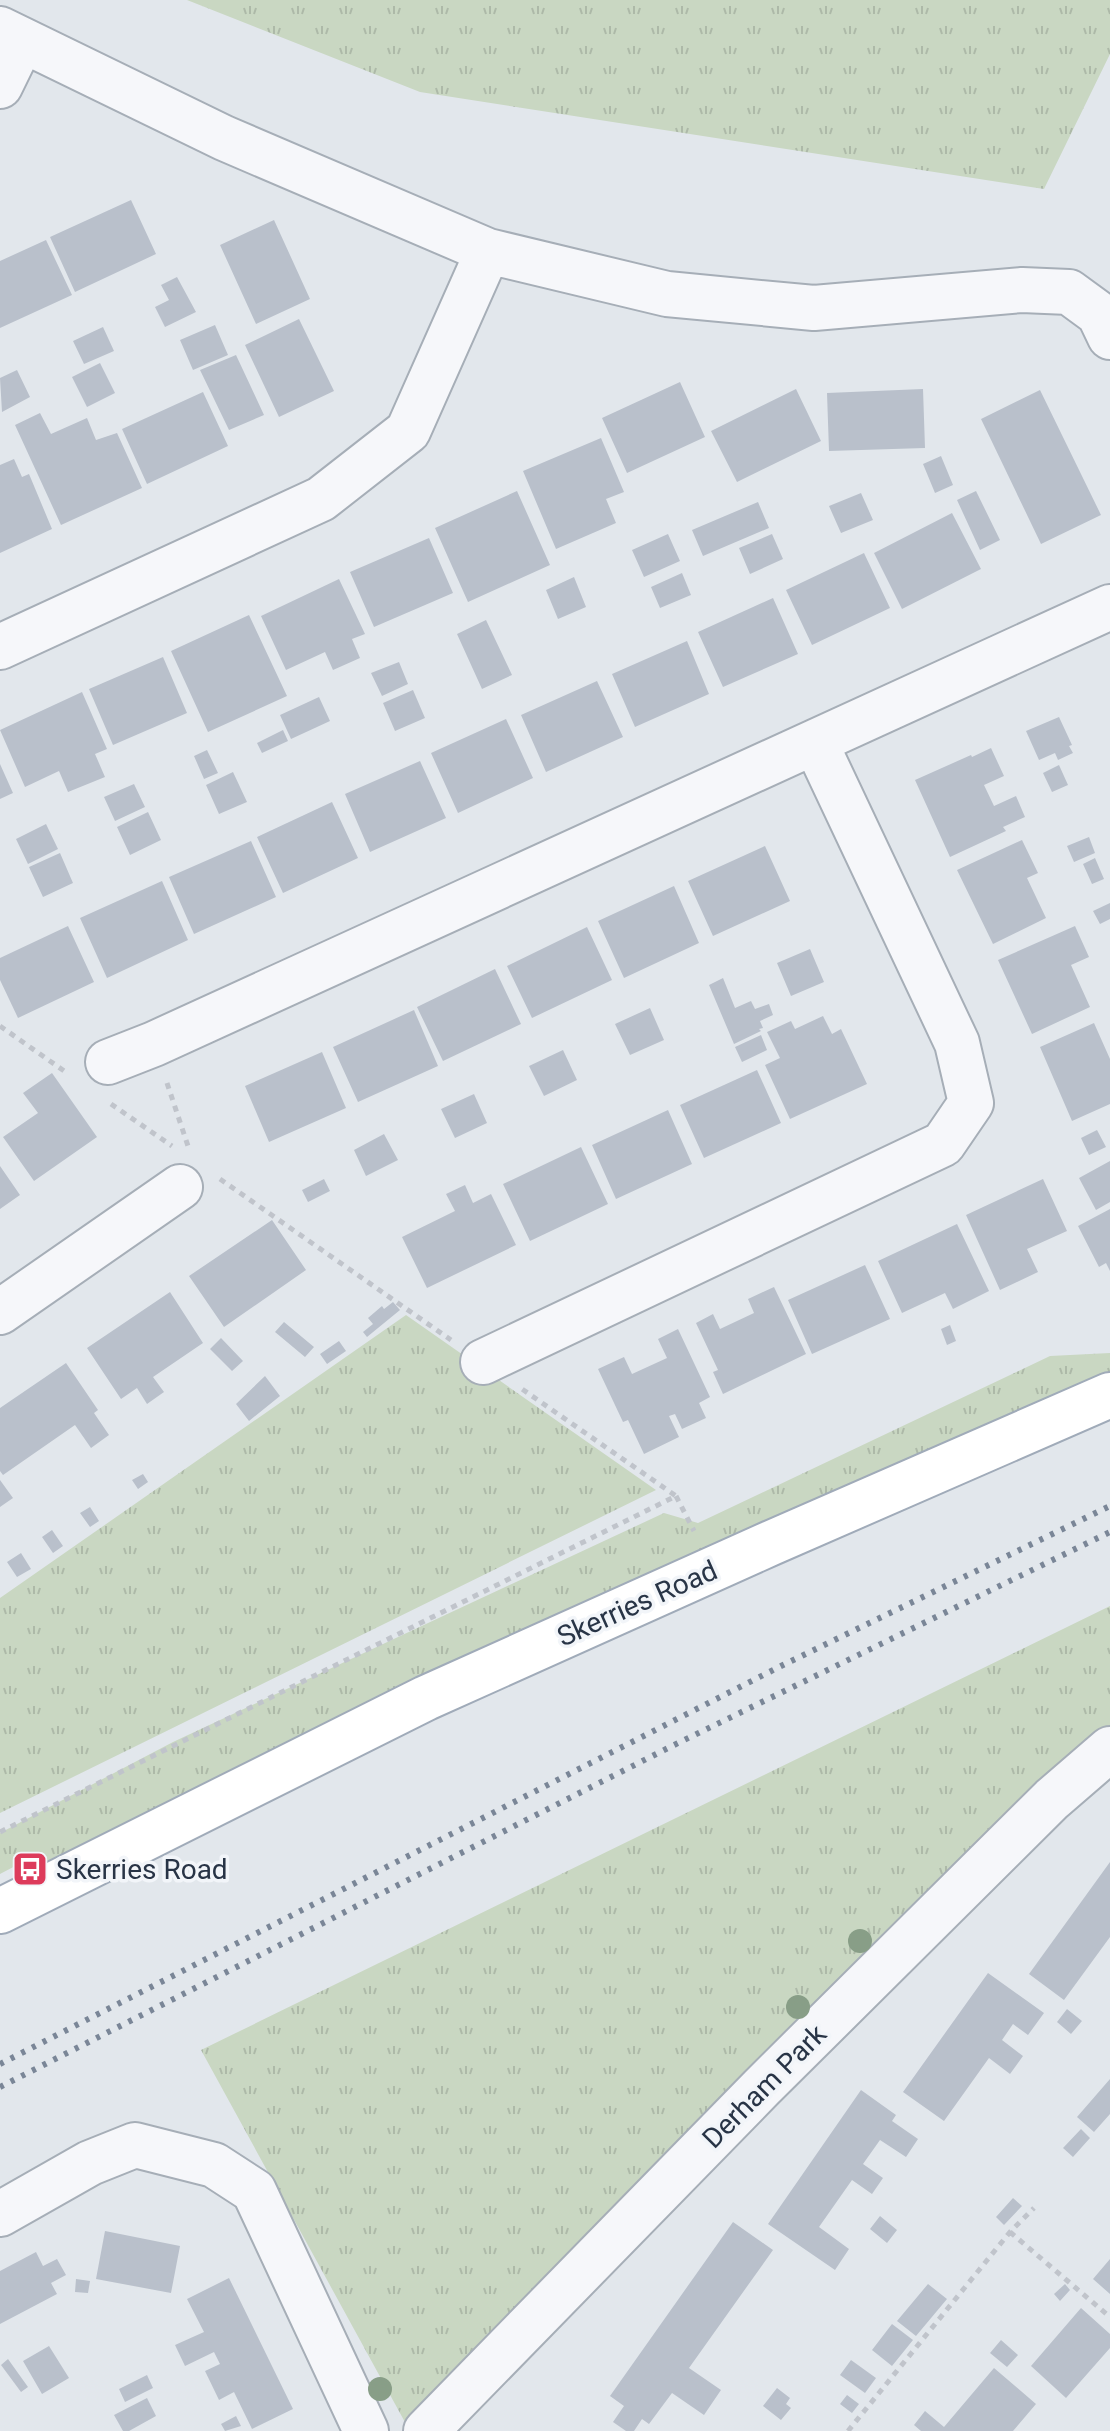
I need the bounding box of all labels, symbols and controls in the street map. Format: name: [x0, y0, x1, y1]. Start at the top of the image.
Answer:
street label: Skerries Road: [552, 1553, 722, 1653]
bus stop icon: Skerries Road: [11, 1850, 49, 1888]
place label: Skerries Road: [56, 1853, 228, 1886]
street label: Derham Park: [696, 2017, 834, 2155]

